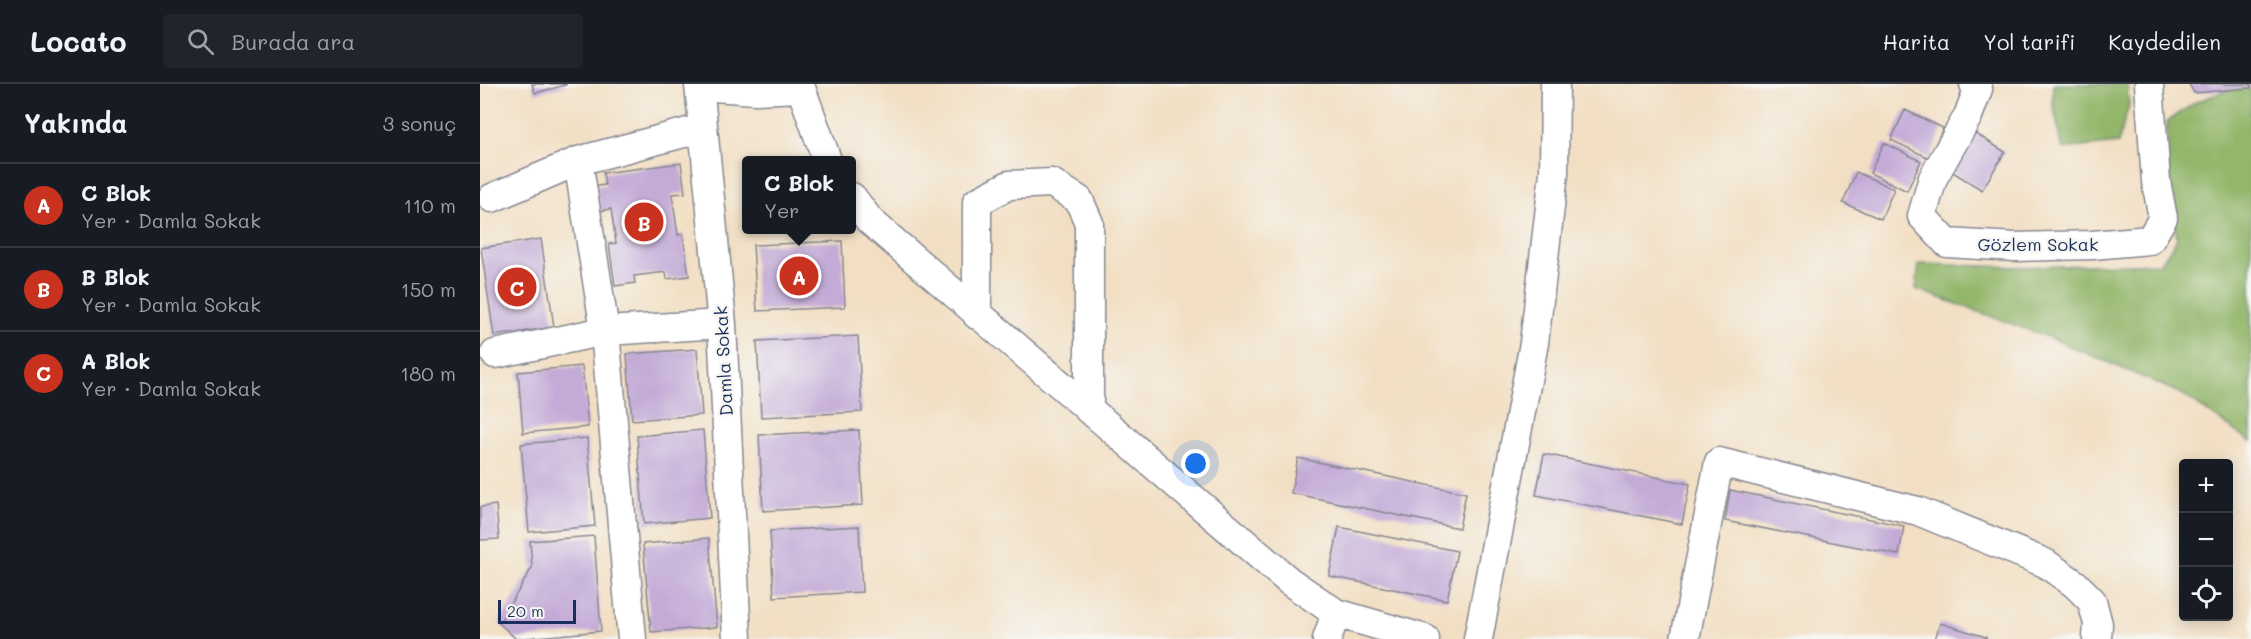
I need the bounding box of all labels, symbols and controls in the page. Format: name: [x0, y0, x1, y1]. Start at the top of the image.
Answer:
search box: [163, 14, 583, 68]
text: Locato: [30, 23, 127, 59]
icon: search: [184, 25, 217, 58]
text: Burada ara: [232, 27, 355, 56]
text: Harita: [1883, 28, 1950, 55]
text: Yol tarifi: [1983, 28, 2075, 55]
text: Kaydedilen: [2108, 28, 2221, 55]
text: Yakında: [24, 106, 127, 140]
text: 3 sonuç: [383, 110, 456, 136]
popup: [742, 156, 856, 234]
text: C Blok: [764, 168, 834, 197]
text: C Blok: [81, 178, 151, 207]
text: A: [37, 192, 50, 218]
text: 110 m: [403, 192, 456, 218]
text: Yer: [764, 197, 799, 223]
pin: B: [624, 200, 664, 244]
text: Yer · Damla Sokak: [81, 207, 261, 233]
street label: Gözlem Sokak: [1978, 232, 2098, 256]
pin: A: [780, 254, 818, 298]
text: B Blok: [81, 262, 150, 291]
pin: C: [498, 264, 537, 310]
text: B: [37, 276, 50, 302]
text: 150 m: [401, 276, 456, 302]
text: Yer · Damla Sokak: [81, 291, 261, 317]
street label: Damla Sokak: [708, 305, 738, 417]
text: A Blok: [81, 346, 150, 375]
text: C: [36, 360, 51, 386]
text: 180 m: [400, 360, 456, 386]
text: Yer · Damla Sokak: [81, 375, 261, 401]
your location: [1181, 449, 1210, 478]
map controls: [2179, 459, 2233, 621]
button: +: [2179, 459, 2233, 513]
button: −: [2179, 513, 2233, 567]
button: locate: [2179, 567, 2233, 621]
scale bar: [498, 597, 576, 624]
text: 20 m: [507, 600, 544, 621]

